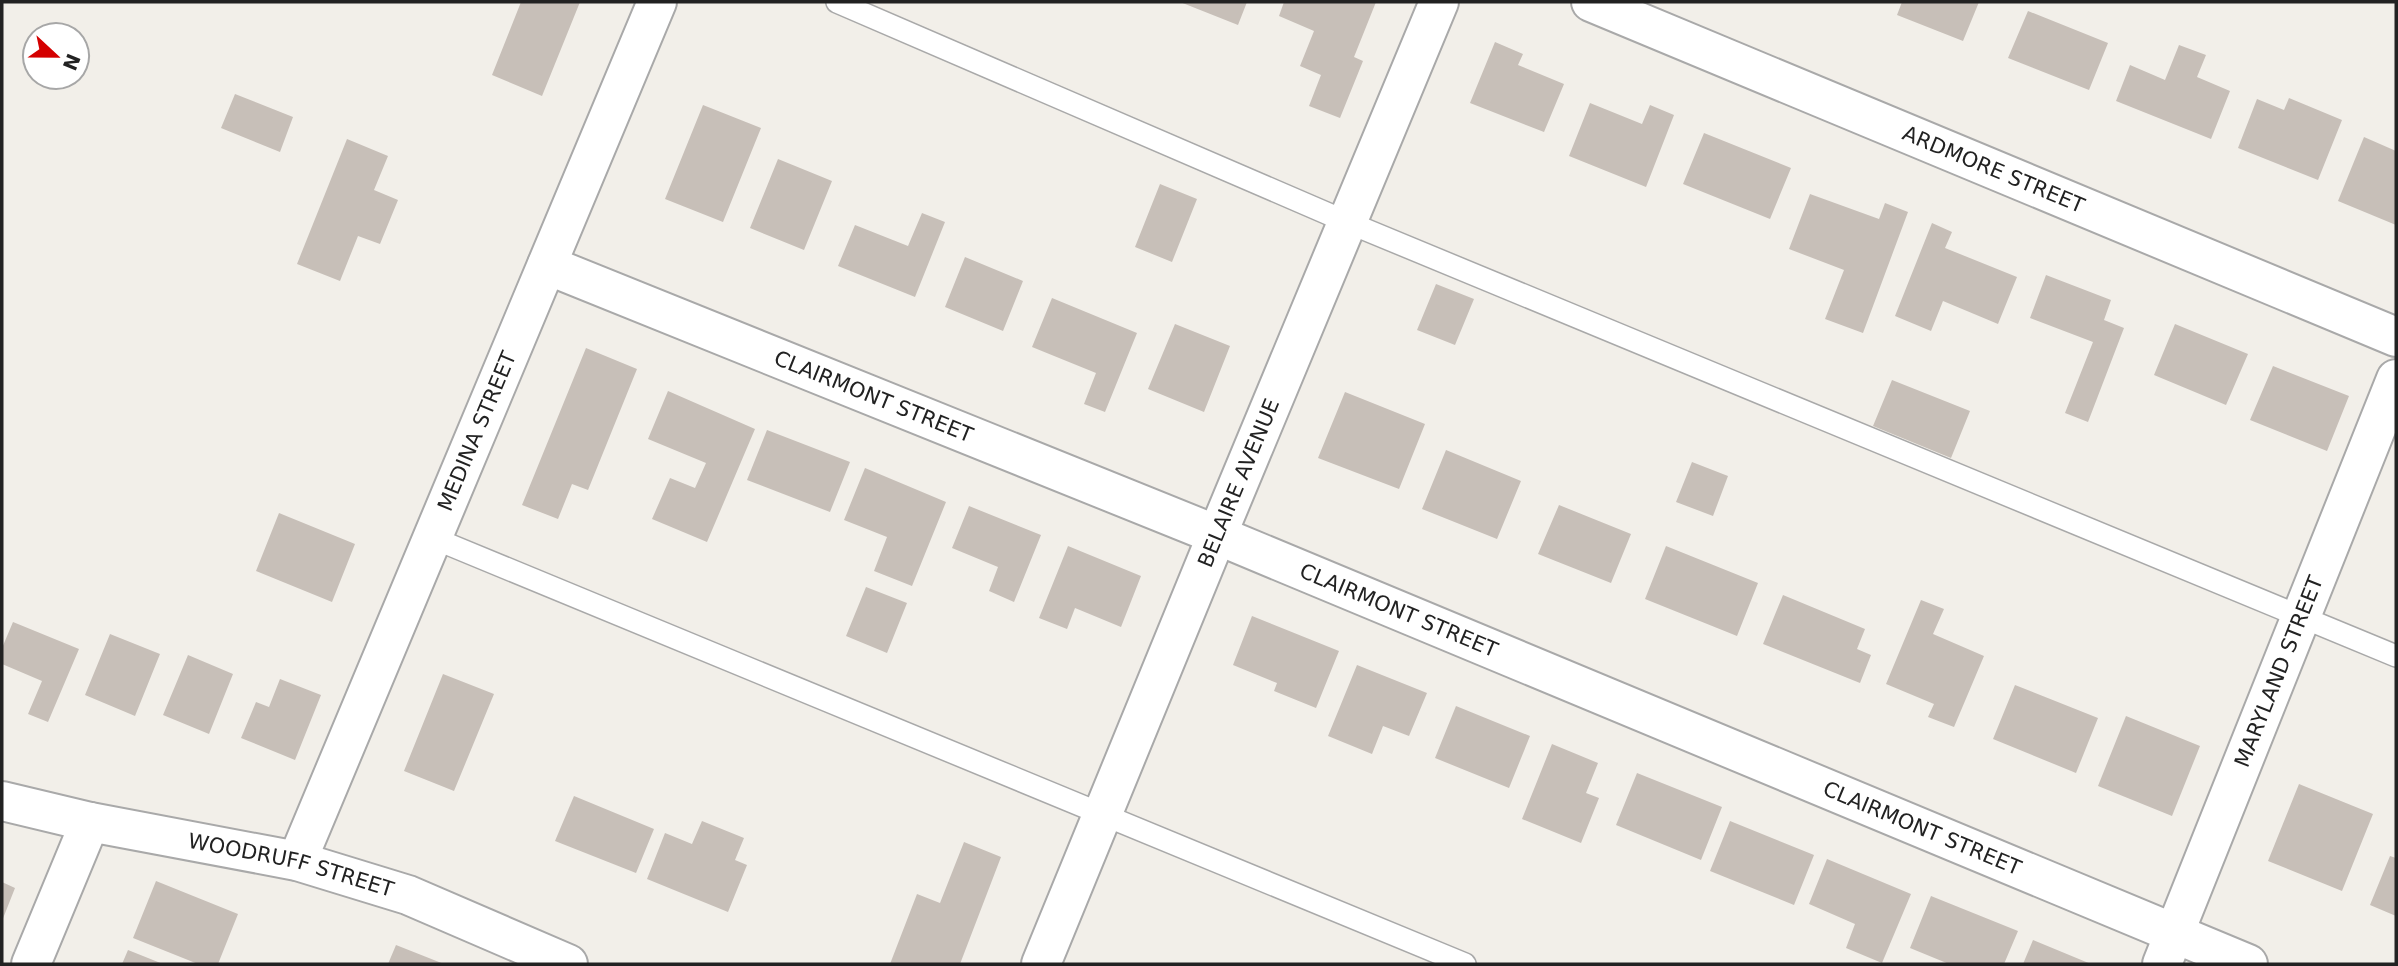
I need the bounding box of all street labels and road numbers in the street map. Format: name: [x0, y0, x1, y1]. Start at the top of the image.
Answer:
street label: ARDMORE STREET: [1899, 121, 2088, 218]
street label: CLAIRMONT STREET: [771, 346, 976, 447]
street label: MEDINA STREET: [433, 348, 521, 515]
street label: BELAIRE AVENUE: [1193, 395, 1284, 571]
street label: CLAIRMONT STREET: [1296, 559, 1501, 662]
street label: MARYLAND STREET: [2230, 572, 2328, 771]
street label: CLAIRMONT STREET: [1820, 777, 2025, 880]
street label: WOODRUFF STREET: [186, 829, 397, 902]

